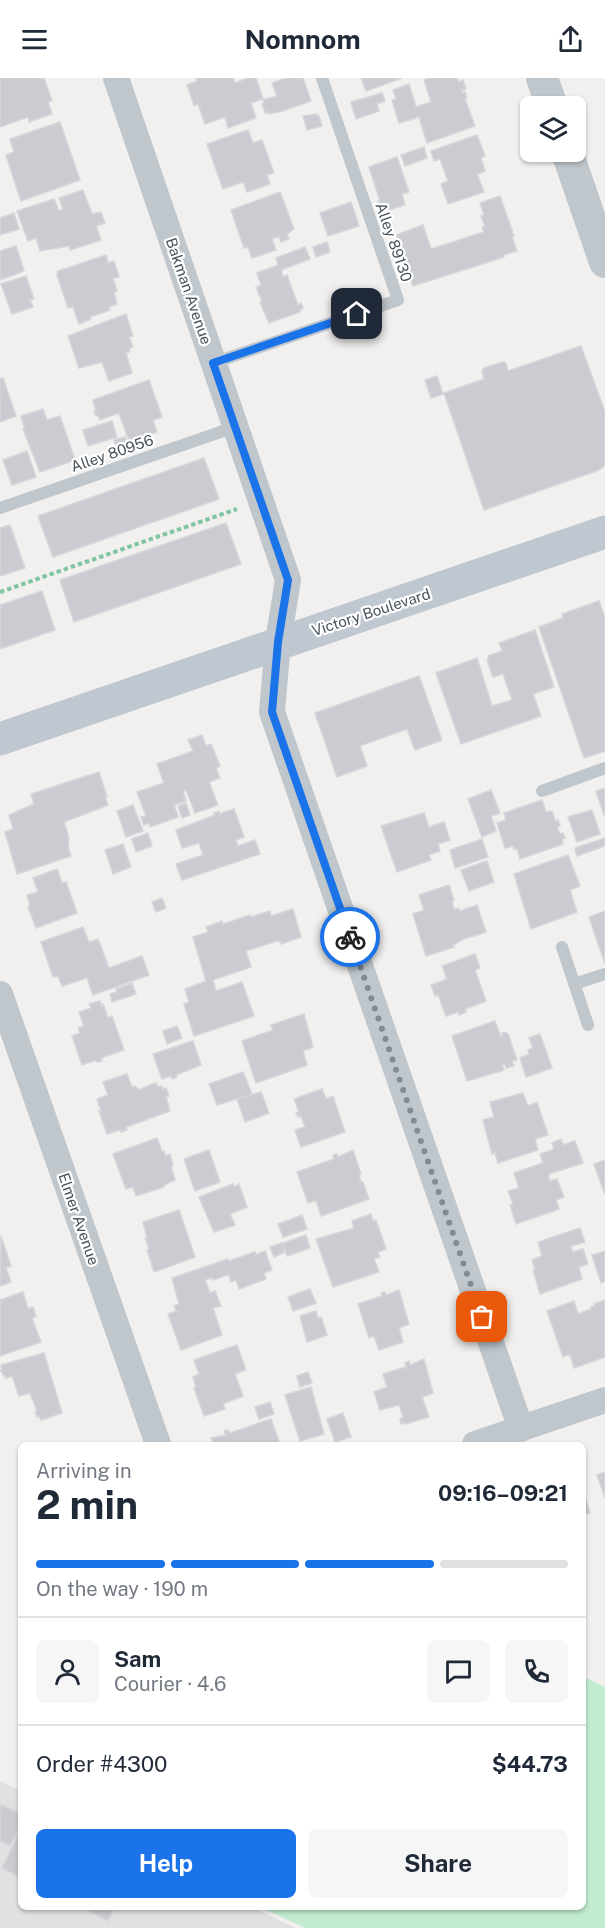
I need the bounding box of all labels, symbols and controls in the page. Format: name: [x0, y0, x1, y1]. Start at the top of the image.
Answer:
icon: menu: [18, 23, 51, 56]
text: Nomnom: [244, 23, 361, 55]
icon: share: [554, 23, 587, 56]
map controls: [520, 96, 586, 162]
button: layers: [520, 96, 586, 162]
street label: Alley 89130: [372, 200, 416, 284]
street label: Bakman Avenue: [163, 235, 215, 347]
pin: [331, 288, 382, 339]
icon: home: [340, 297, 373, 330]
street label: Alley 80956: [68, 431, 156, 475]
street label: Victory Boulevard: [310, 585, 432, 639]
courier: [320, 907, 380, 967]
icon: bike: [334, 921, 367, 954]
street label: Elmer Avenue: [55, 1171, 103, 1267]
pin: [456, 1291, 507, 1342]
icon: bag: [465, 1300, 498, 1333]
text: Arriving in: [36, 1459, 131, 1483]
text: 09:16–09:21: [438, 1480, 568, 1506]
text: 2 min: [36, 1482, 138, 1528]
text: On the way · 190 m: [36, 1577, 208, 1601]
button: person: [36, 1640, 99, 1703]
button: chat: [427, 1640, 490, 1703]
button: phone: [505, 1640, 568, 1703]
text: Sam: [114, 1646, 161, 1672]
text: Courier · 4.6: [114, 1672, 226, 1696]
text: Order #4300: [36, 1751, 168, 1777]
text: $44.73: [492, 1751, 568, 1777]
button: Help: [36, 1829, 296, 1898]
button: Share: [308, 1829, 568, 1898]

